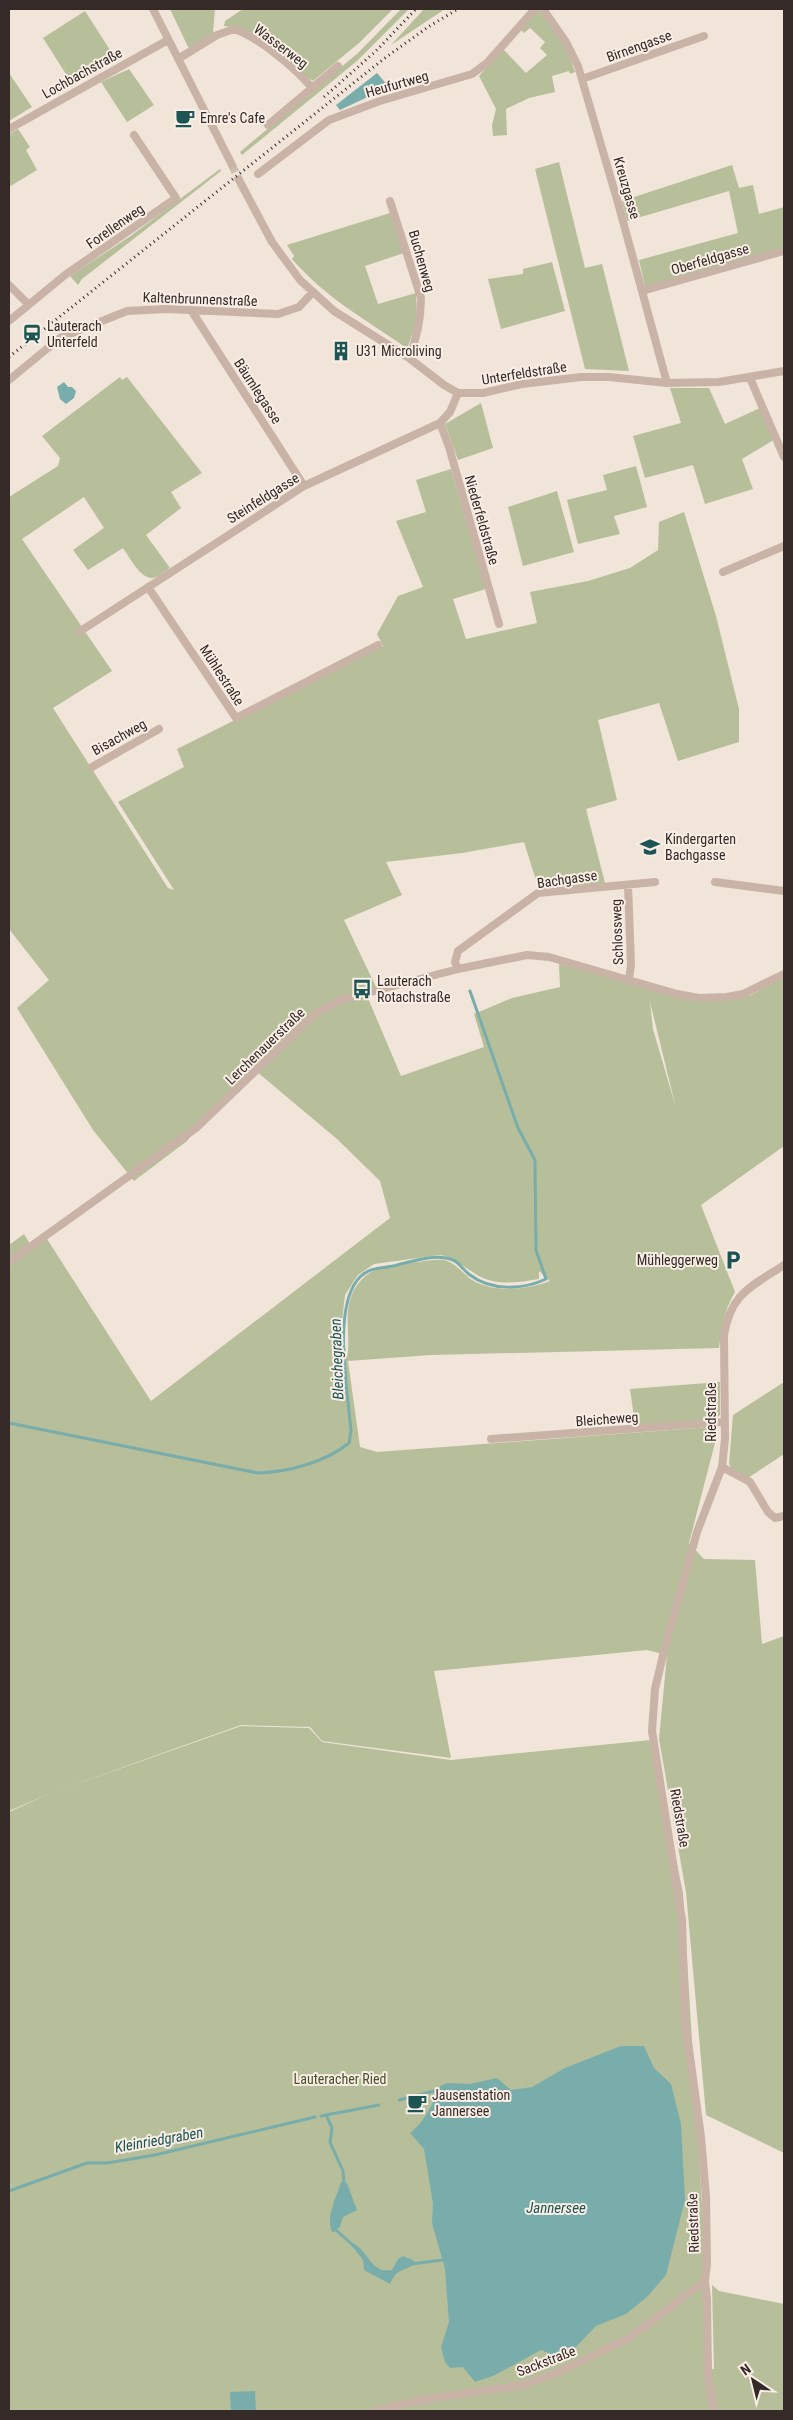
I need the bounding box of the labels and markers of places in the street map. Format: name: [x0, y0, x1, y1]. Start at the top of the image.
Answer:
cafe icon: Emre's Cafe: [174, 107, 196, 129]
place label: Emre's Cafe: [200, 110, 266, 126]
place label: Lauterach Unterfeld: [47, 318, 102, 350]
station icon: Lauterach Unterfeld: [21, 323, 43, 345]
building icon: U31 Microliving: [330, 340, 352, 362]
place label: U31 Microliving: [356, 343, 442, 359]
place label: Kindergarten Bachgasse: [665, 831, 736, 863]
school or university icon: Kindergarten Bachgasse: [639, 836, 661, 858]
place label: Lauterach Rotachstraße: [377, 973, 451, 1005]
bus stop icon: Lauterach Rotachstraße: [351, 978, 373, 1000]
parking icon: Mühleggerweg: [722, 1249, 744, 1271]
place label: Mühleggerweg: [637, 1252, 718, 1268]
place label: Jausenstation Jannersee: [432, 2087, 510, 2119]
cafe icon: Jausenstation Jannersee: [406, 2092, 428, 2114]

